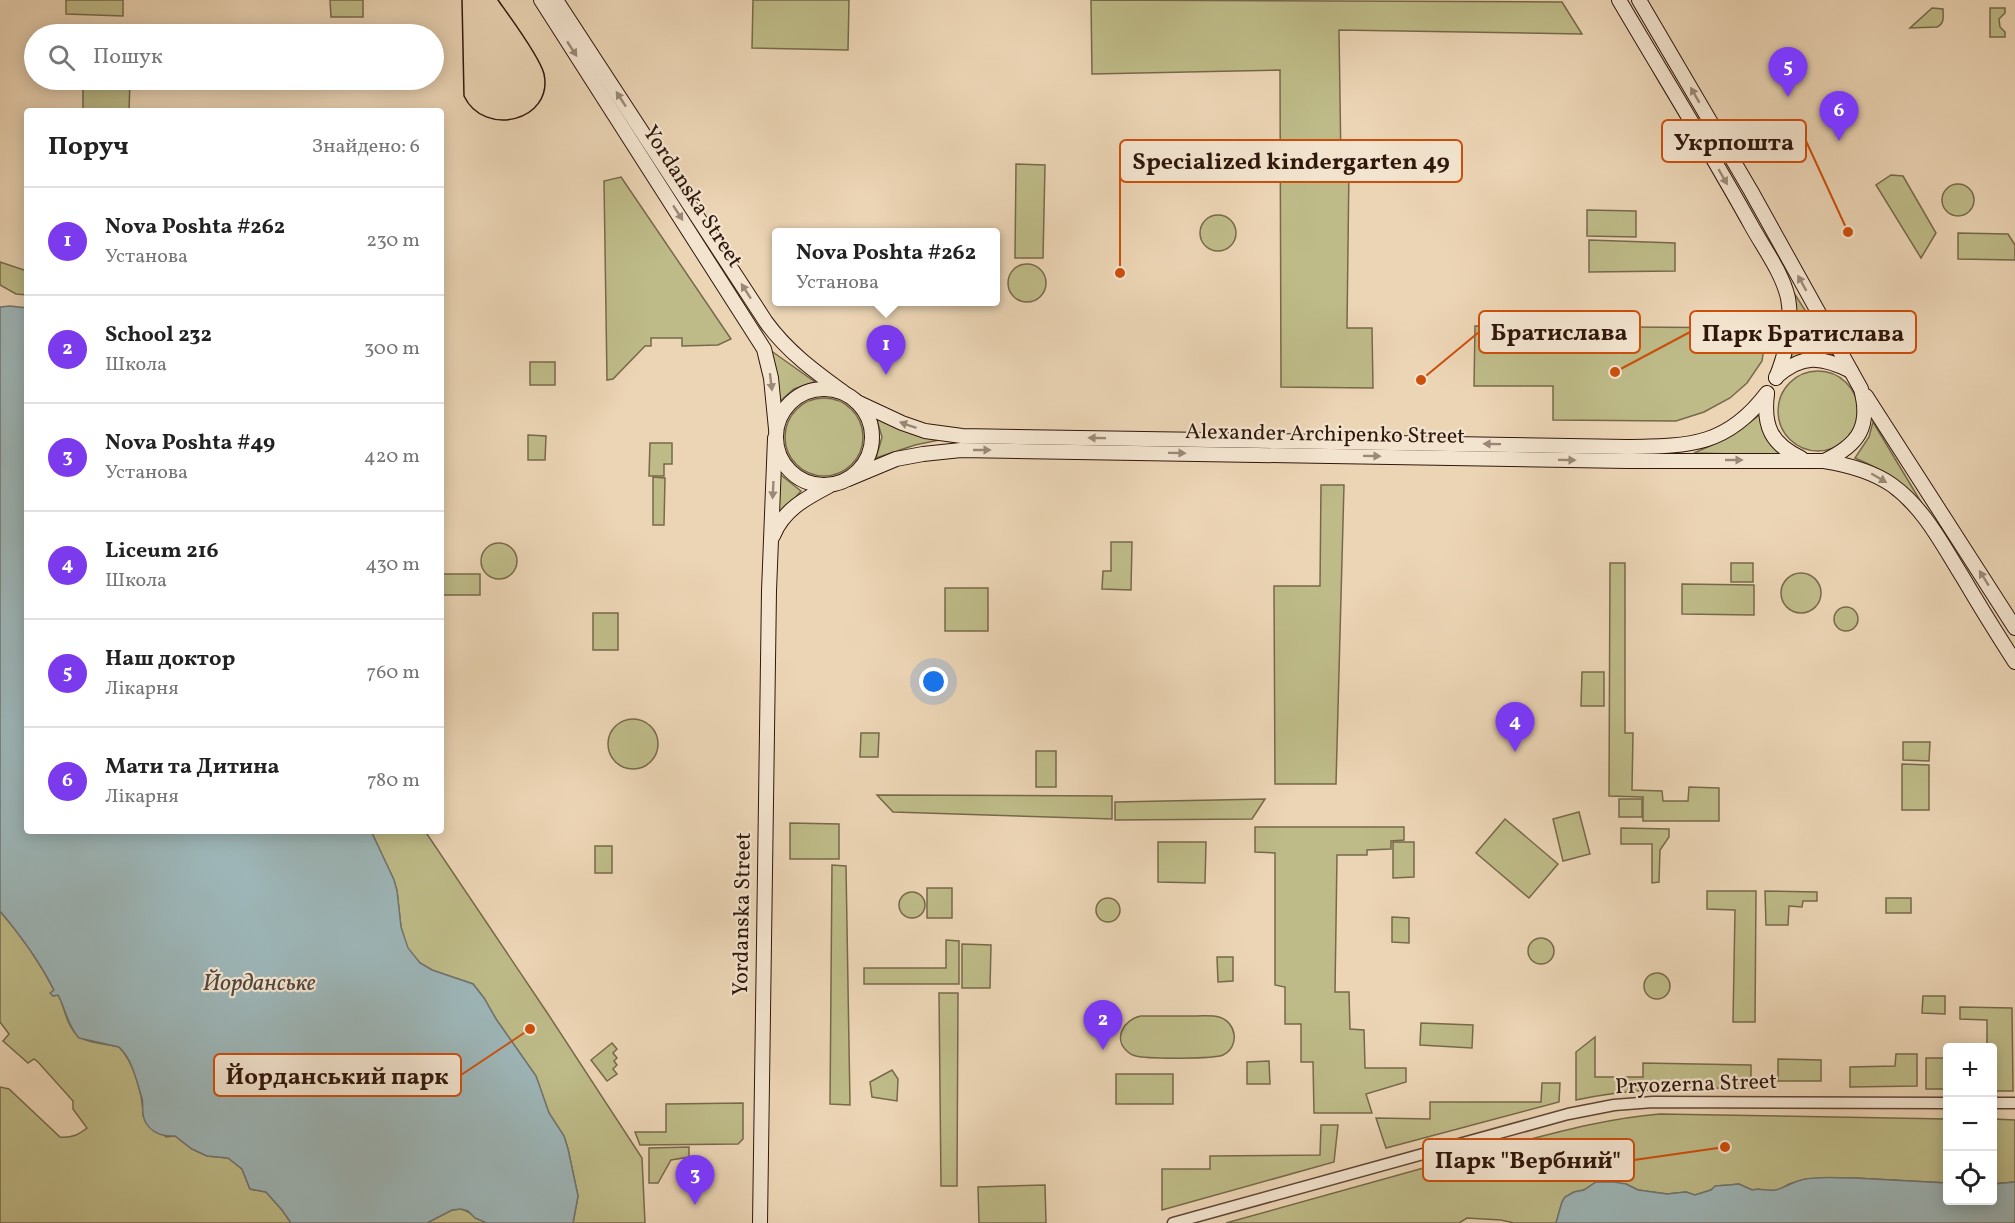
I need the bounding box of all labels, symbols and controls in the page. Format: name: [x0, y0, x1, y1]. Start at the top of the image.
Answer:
search box: [24, 24, 444, 90]
icon: search: [45, 41, 78, 74]
one-way arrow: [567, 41, 578, 57]
text: Пошук: [93, 42, 163, 73]
pin: 5: [1768, 48, 1808, 97]
one-way arrow: [1689, 87, 1700, 103]
one-way arrow: [616, 91, 627, 108]
pin: 6: [1820, 92, 1858, 141]
street label: Yordanska Street: [634, 120, 750, 274]
callout: Укрпошта: [1662, 120, 1806, 162]
text: Укрпошта: [1674, 127, 1794, 161]
text: Поруч: [48, 129, 129, 165]
text: Знайдено: 6: [312, 133, 420, 161]
callout: Specialized kindergarten 49: [1120, 140, 1462, 182]
text: Specialized kindergarten 49: [1132, 146, 1450, 180]
one-way arrow: [1718, 169, 1729, 185]
one-way arrow: [672, 205, 683, 221]
text: Nova Poshta #262: [105, 212, 285, 243]
text: 1: [63, 227, 72, 255]
text: 230 m: [366, 227, 420, 255]
popup: [772, 228, 1000, 306]
text: Nova Poshta #262: [796, 238, 976, 269]
text: Установа: [105, 243, 188, 271]
text: Установа: [796, 269, 879, 297]
one-way arrow: [1797, 274, 1807, 291]
one-way arrow: [740, 282, 751, 299]
callout: Братислава: [1479, 311, 1640, 353]
callout: Парк Братислава: [1690, 311, 1916, 353]
text: Братислава: [1490, 317, 1628, 351]
text: Парк Братислава: [1702, 318, 1904, 352]
text: School 232: [105, 320, 212, 351]
pin: 1: [866, 326, 906, 375]
text: 2: [62, 335, 73, 363]
text: 300 m: [364, 335, 420, 363]
text: Школа: [105, 351, 167, 379]
one-way arrow: [766, 373, 775, 392]
street label: Alexander Archipenko Street: [1185, 417, 1465, 453]
one-way arrow: [899, 419, 917, 429]
text: Nova Poshta #49: [105, 428, 275, 459]
one-way arrow: [1087, 434, 1106, 443]
one-way arrow: [1482, 440, 1501, 449]
text: 3: [62, 443, 73, 471]
text: 420 m: [364, 443, 420, 471]
one-way arrow: [972, 445, 991, 455]
one-way arrow: [1167, 448, 1186, 458]
one-way arrow: [1362, 452, 1381, 461]
one-way arrow: [1557, 455, 1576, 465]
one-way arrow: [1724, 455, 1743, 465]
text: Установа: [105, 459, 188, 487]
one-way arrow: [1871, 473, 1888, 483]
one-way arrow: [768, 481, 777, 500]
text: Liceum 216: [105, 536, 219, 567]
text: 4: [61, 551, 74, 579]
text: 430 m: [365, 551, 420, 579]
text: Школа: [105, 567, 167, 595]
one-way arrow: [1978, 570, 1989, 586]
text: Наш доктор: [105, 644, 235, 675]
text: 5: [63, 659, 72, 687]
text: 760 m: [366, 659, 420, 687]
your location: [919, 667, 948, 696]
text: Лікарня: [105, 675, 179, 703]
pin: 4: [1496, 702, 1534, 752]
text: Мати та Дитина: [105, 752, 280, 783]
text: 6: [62, 767, 73, 795]
text: 780 m: [367, 767, 420, 795]
text: Лікарня: [105, 783, 179, 811]
street label: Yordanska Street: [726, 832, 760, 996]
water label: Йорданське: [202, 967, 316, 1001]
pin: 2: [1084, 1000, 1122, 1050]
map controls: [1943, 1043, 1997, 1205]
button: +: [1943, 1043, 1997, 1097]
callout: Йорданський парк: [214, 1054, 461, 1096]
text: Йорданський парк: [225, 1061, 449, 1095]
street label: Pryozerna Street: [1614, 1067, 1778, 1103]
button: −: [1943, 1097, 1997, 1151]
callout: Парк "Вербний": [1423, 1139, 1634, 1181]
text: Парк "Вербний": [1435, 1145, 1621, 1179]
button: locate: [1943, 1151, 1997, 1205]
pin: 3: [676, 1156, 714, 1205]

